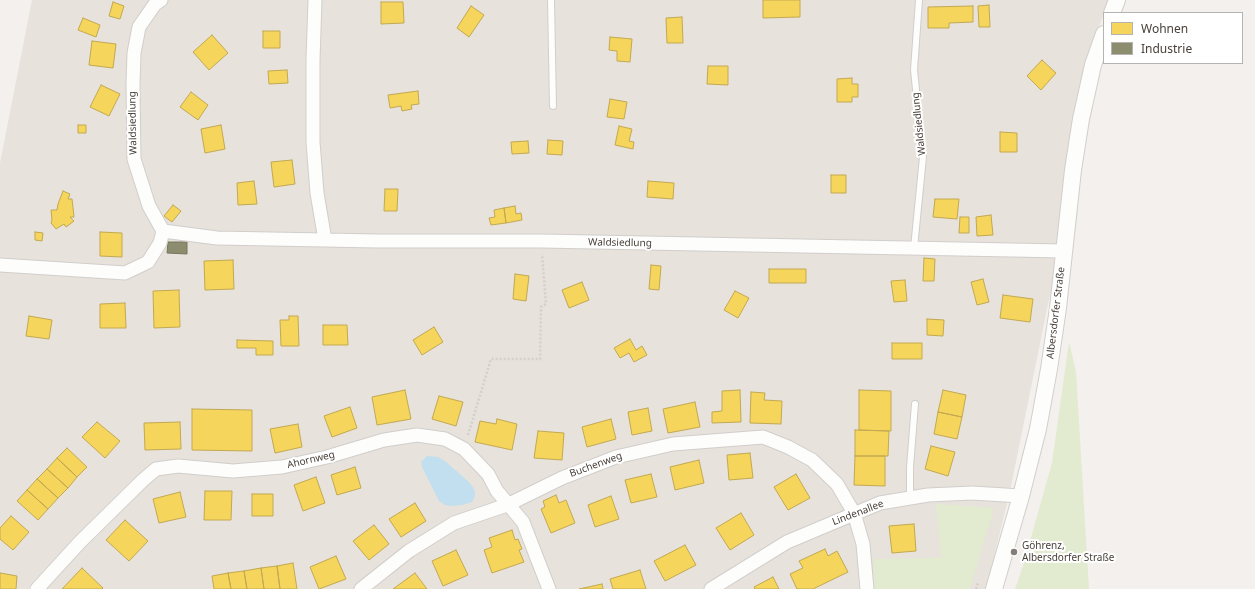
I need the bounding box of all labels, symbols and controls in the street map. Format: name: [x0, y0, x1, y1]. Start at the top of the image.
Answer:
legend: [1103, 12, 1243, 64]
text: Wohnen: [1141, 20, 1188, 37]
text: Industrie: [1141, 40, 1192, 57]
street label: Waldsiedlung: [126, 91, 140, 155]
street label: Waldsiedlung: [910, 92, 928, 156]
street label: Waldsiedlung: [588, 236, 652, 250]
street label: Albersdorfer Straße: [1044, 266, 1068, 360]
street label: Ahornweg: [286, 449, 336, 471]
street label: Buchenweg: [568, 450, 624, 480]
street label: Lindenallee: [831, 498, 885, 528]
place label: Göhrenz, Albersdorfer Straße: [1022, 540, 1114, 564]
marker: Göhrenz, Albersdorfer Straße: [1009, 547, 1019, 557]

